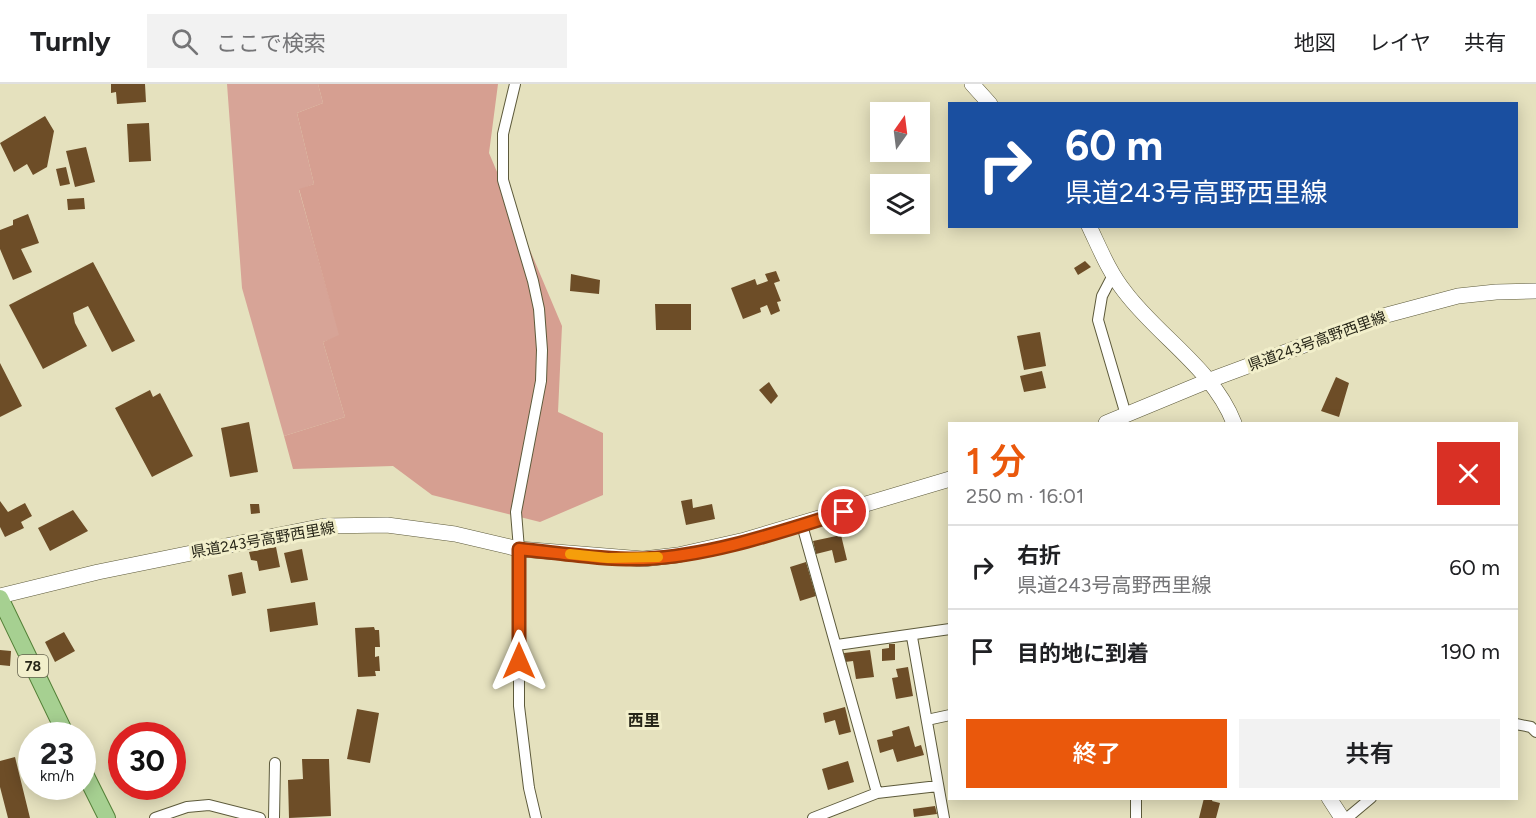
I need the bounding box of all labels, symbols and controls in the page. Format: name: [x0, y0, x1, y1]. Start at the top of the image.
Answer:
search box: [147, 14, 567, 68]
text: Turnly: [30, 24, 111, 58]
icon: search: [168, 25, 201, 58]
text: ここで検索: [216, 30, 326, 57]
text: 地図: [1294, 30, 1336, 55]
text: レイヤ: [1369, 30, 1431, 55]
text: 共有: [1464, 30, 1506, 55]
north arrow: [870, 102, 930, 162]
map controls: [870, 102, 930, 234]
text: 60 m: [1065, 120, 1163, 171]
icon: right: [966, 126, 1044, 204]
button: layers: [870, 174, 930, 234]
text: 県道243号高野西里線: [1065, 176, 1328, 209]
street label: 県道243号高野西里線: [1245, 308, 1389, 374]
text: 1 分: [966, 440, 1026, 483]
button: close: [1437, 442, 1500, 505]
text: 250 m · 16:01: [966, 484, 1084, 508]
pin: [818, 486, 869, 537]
icon: arrive: [827, 495, 860, 528]
street label: 県道243号高野西里線: [190, 518, 336, 562]
text: 右折: [1017, 542, 1061, 569]
icon: right: [966, 551, 999, 584]
text: 60 m: [1449, 554, 1500, 581]
text: 県道243号高野西里線: [1017, 573, 1211, 597]
position arrow: [487, 629, 551, 693]
icon: arrive: [966, 635, 999, 668]
text: 190 m: [1440, 638, 1500, 665]
text: 目的地に到着: [1017, 640, 1149, 667]
road number: 78: [18, 655, 48, 677]
district label: 西里: [628, 711, 660, 730]
button: 終了: [966, 719, 1227, 788]
button: 共有: [1239, 719, 1500, 788]
speed limit sign: 30: [108, 722, 186, 800]
text: 23: [40, 735, 74, 772]
text: km/h: [40, 767, 74, 785]

